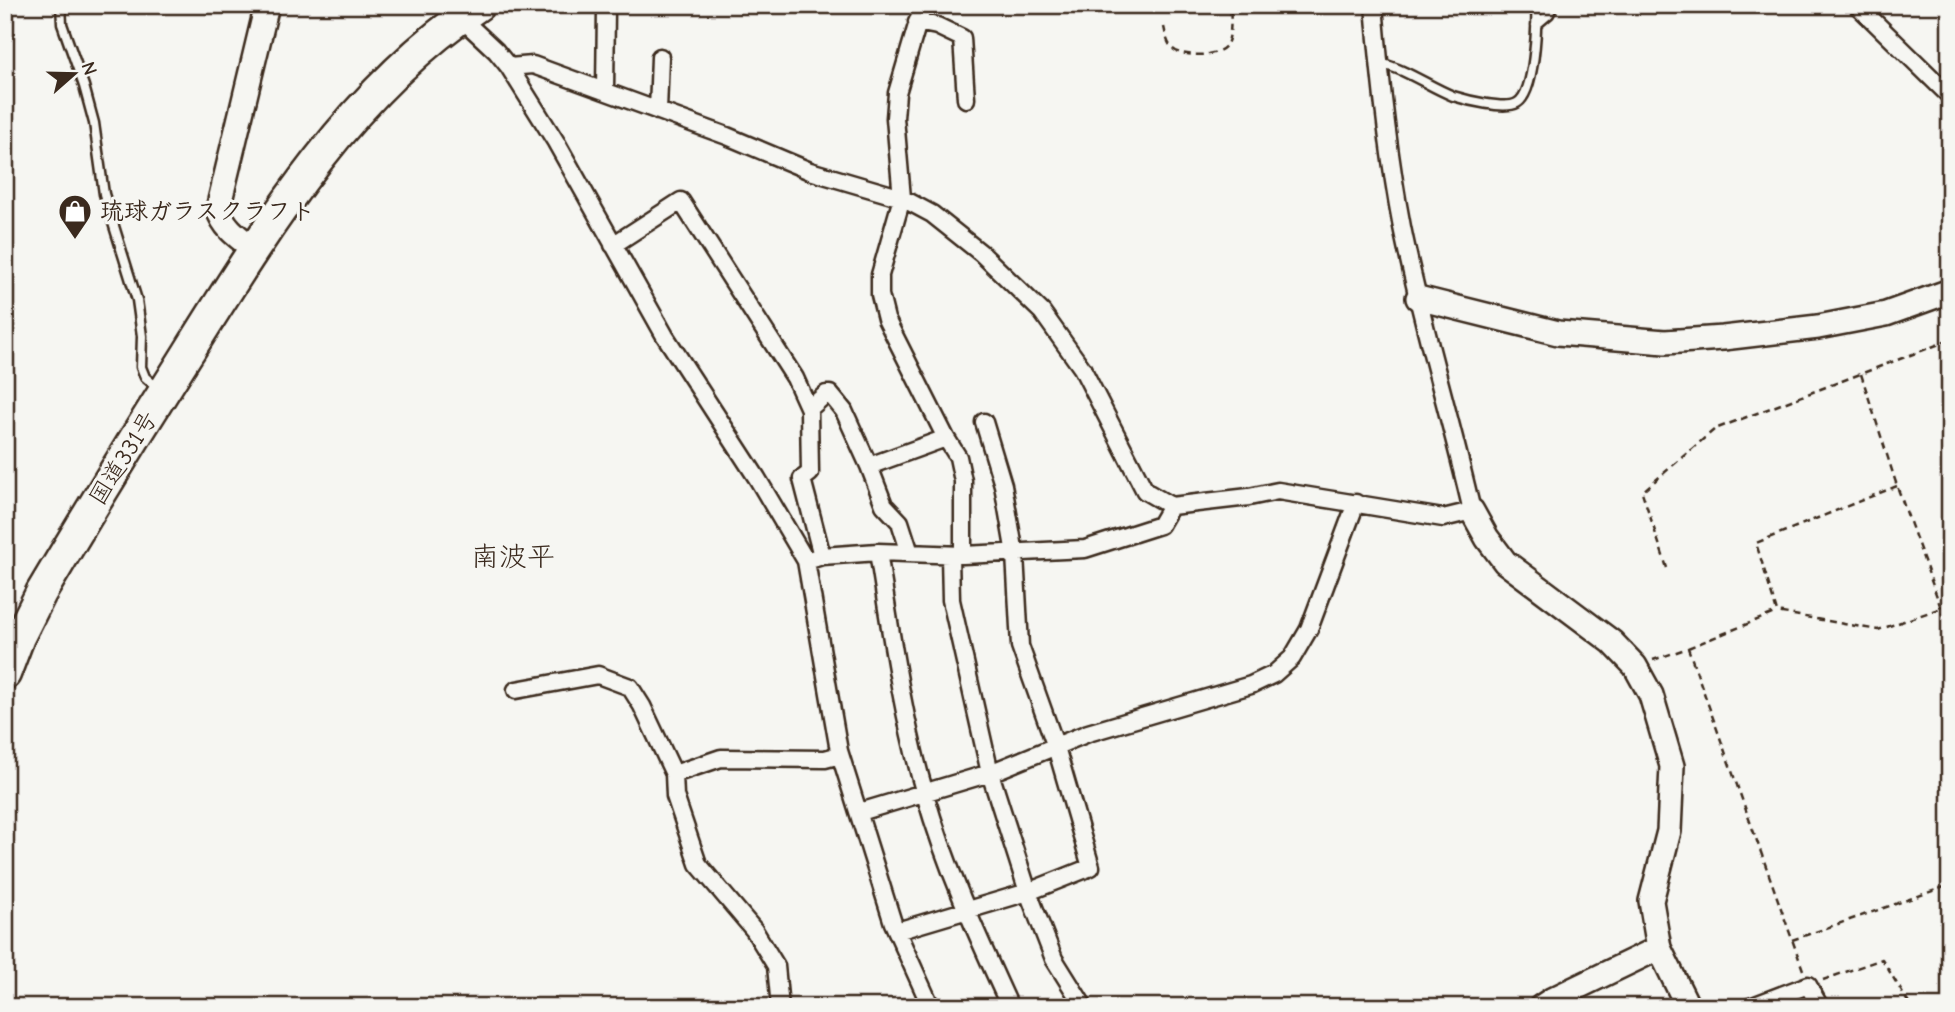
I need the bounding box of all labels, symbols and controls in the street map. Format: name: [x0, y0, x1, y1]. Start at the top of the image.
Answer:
north arrow: [38, 38, 108, 108]
text: N: [77, 59, 101, 78]
shop icon: 琉球ガラスクラフト: [56, 192, 94, 241]
place label: 琉球ガラスクラフト: [100, 197, 315, 225]
street label: 国道331号: [83, 406, 163, 510]
district label: 南波平: [471, 541, 555, 573]

